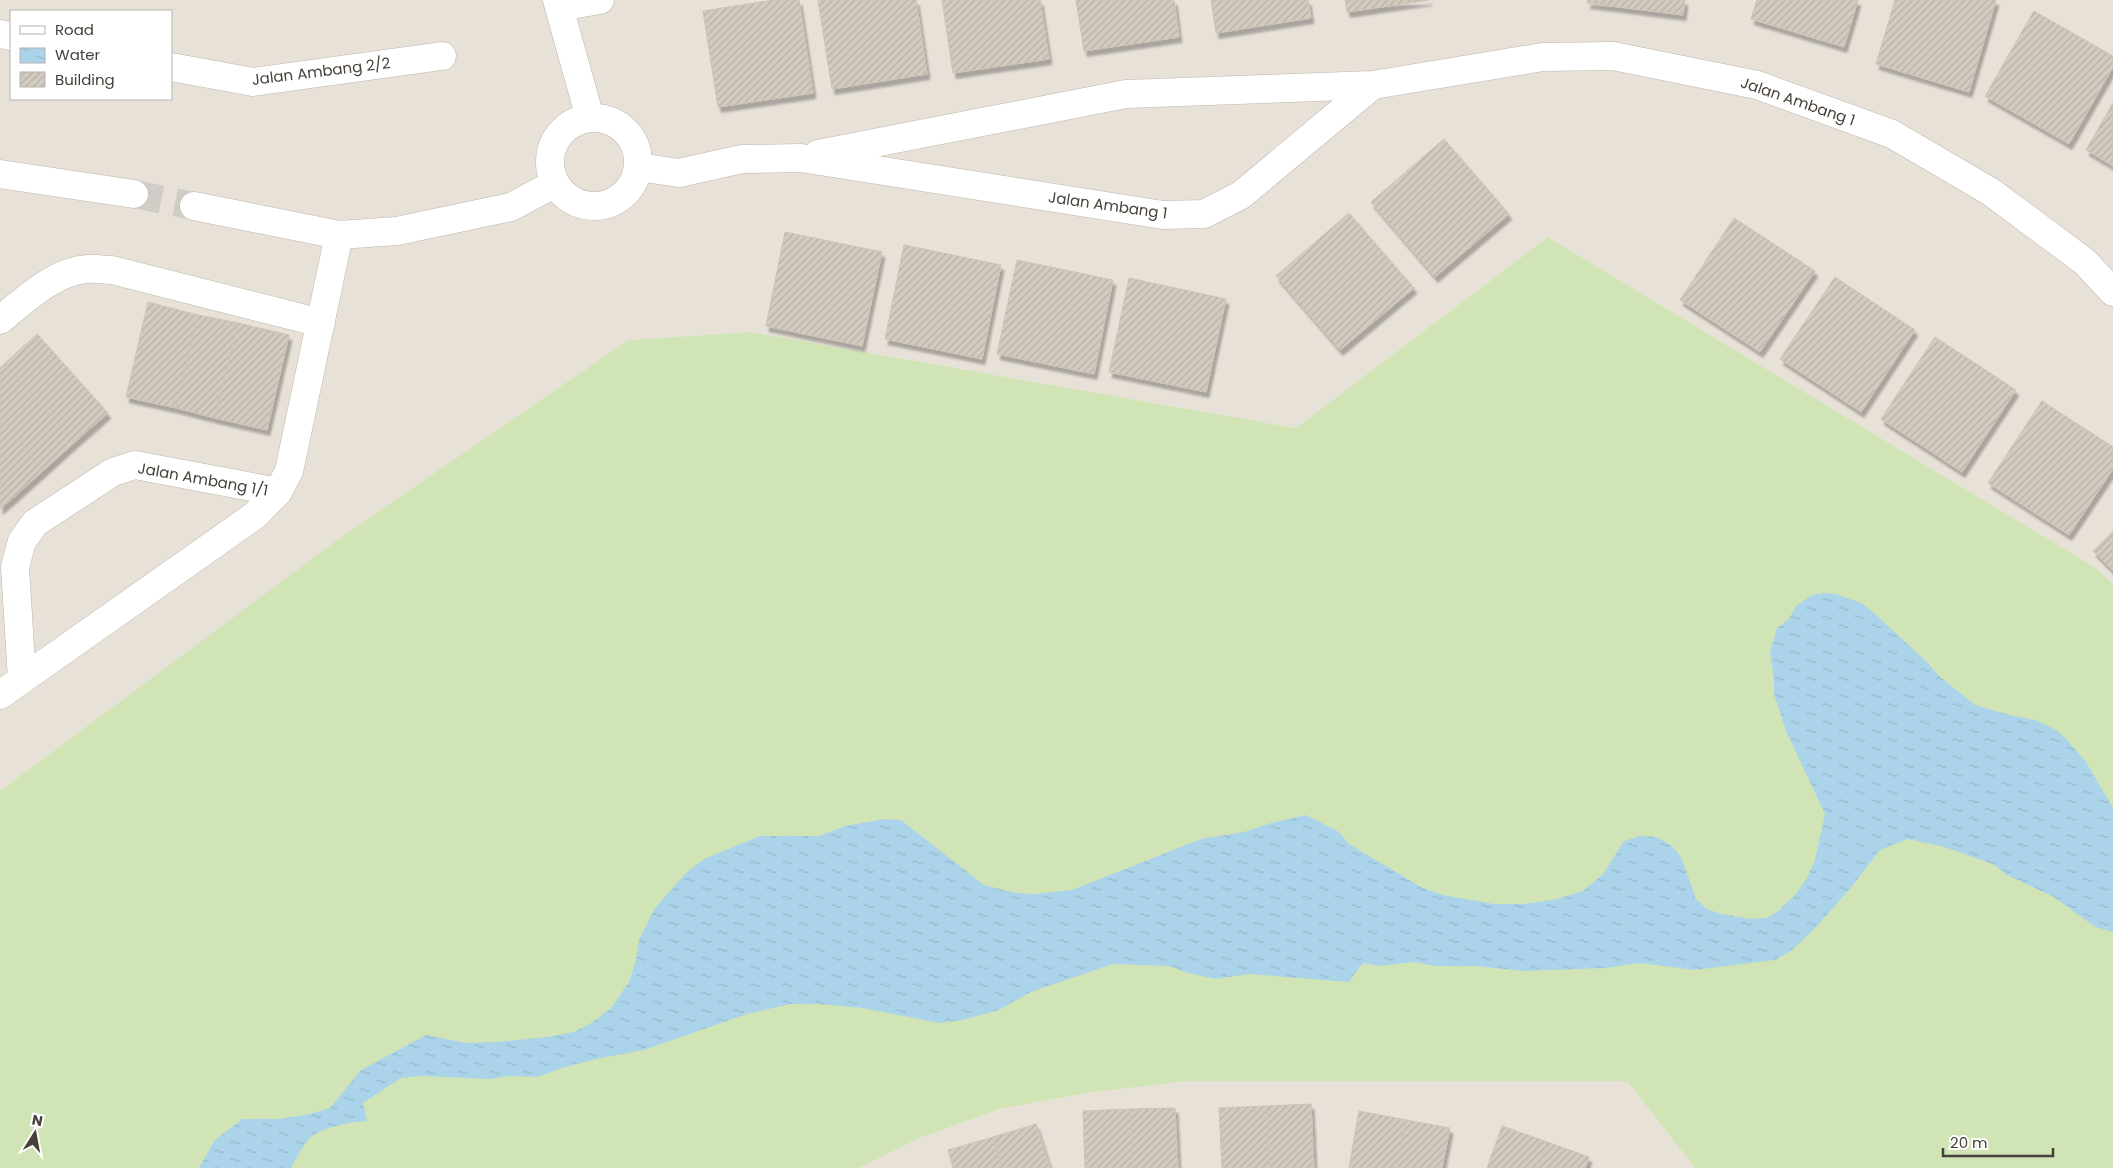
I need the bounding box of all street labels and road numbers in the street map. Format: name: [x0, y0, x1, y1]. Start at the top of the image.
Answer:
street label: Jalan Ambang 2/2: [250, 52, 392, 90]
street label: Jalan Ambang 1: [1738, 72, 1858, 130]
street label: Jalan Ambang 1: [1047, 186, 1169, 224]
street label: Jalan Ambang 1/1: [136, 457, 270, 501]

